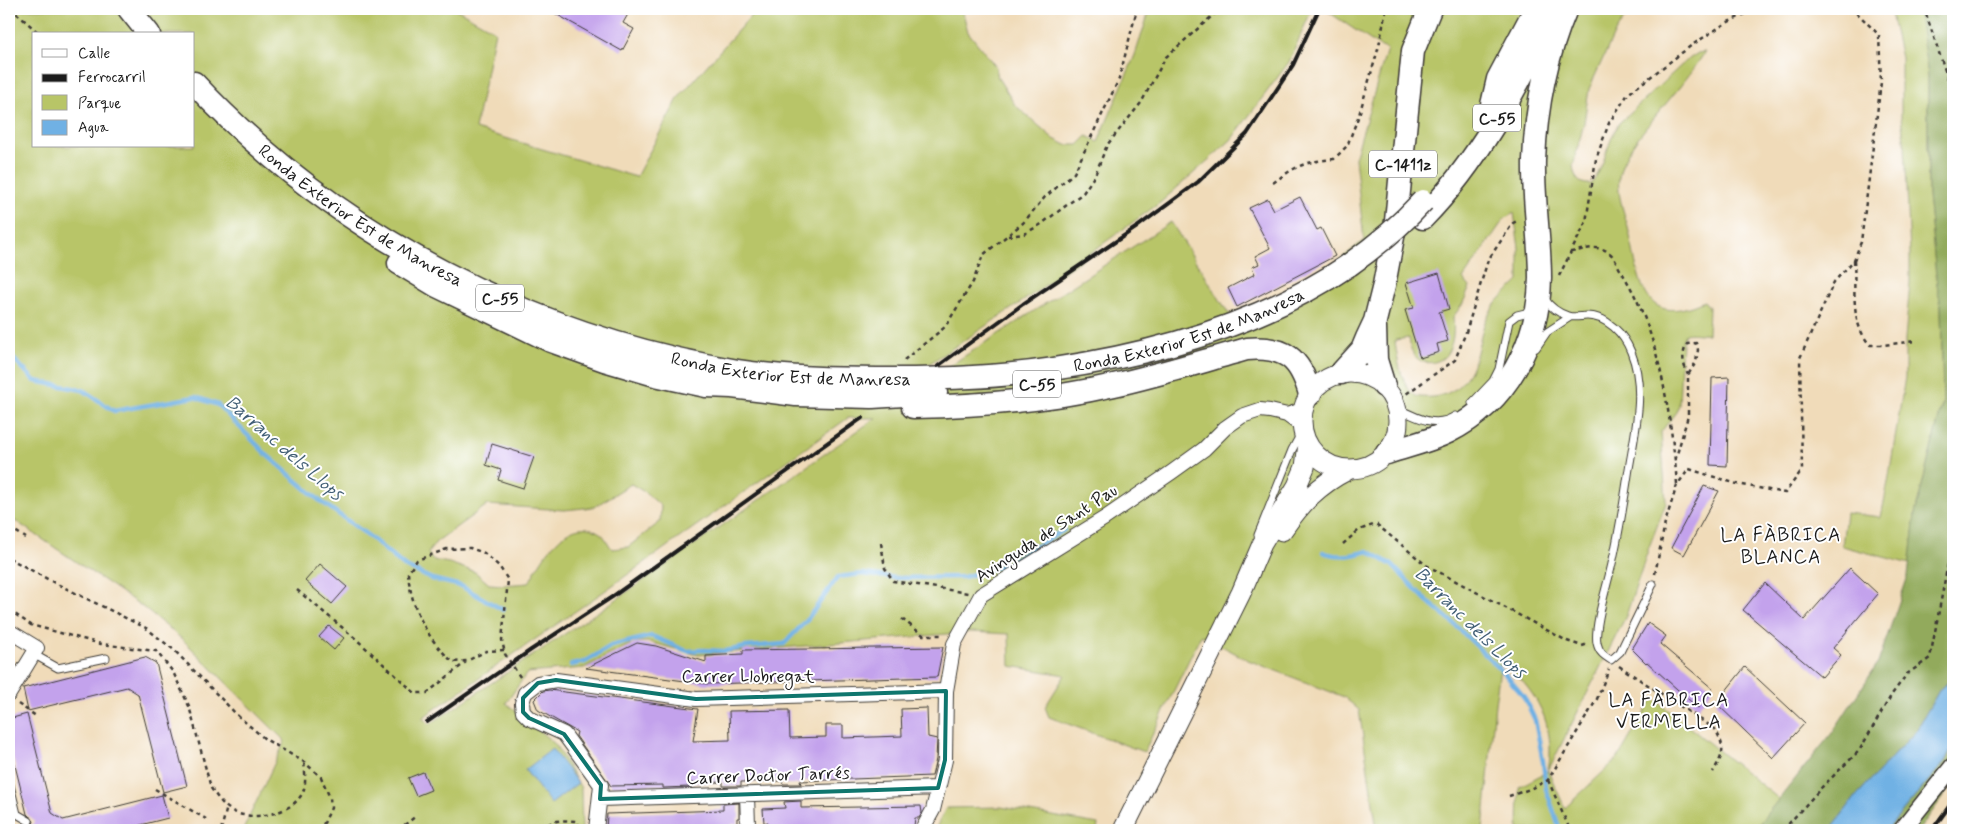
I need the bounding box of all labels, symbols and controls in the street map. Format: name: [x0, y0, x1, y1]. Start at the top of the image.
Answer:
legend: [32, 32, 195, 148]
text: Calle: [78, 44, 110, 64]
text: Ferrocarril: [78, 68, 146, 88]
text: Parque: [78, 94, 121, 114]
road number: C-55: [1473, 105, 1521, 132]
text: Agua: [78, 118, 110, 138]
street label: Ronda Exterior Est de Manresa: [253, 139, 466, 293]
road number: C-1411z: [1369, 150, 1437, 178]
street label: Ronda Exterior Est de Manresa: [1072, 283, 1309, 379]
road number: C-55: [476, 284, 524, 312]
street label: Ronda Exterior Est de Manresa: [668, 347, 911, 392]
road number: C-55: [1013, 370, 1061, 398]
water label: Barranc dels Llops: [220, 390, 349, 507]
street label: Avinguda de Sant Pau: [971, 479, 1123, 590]
district label: LA FÀBRICA BLANCA: [1721, 523, 1841, 570]
water label: Barranc dels Llops: [1409, 562, 1532, 685]
street label: Carrer Llobregat: [681, 665, 815, 690]
district label: LA FÀBRICA VERMELLA: [1609, 688, 1729, 735]
street label: Carrer Doctor Tarrés: [686, 761, 850, 791]

